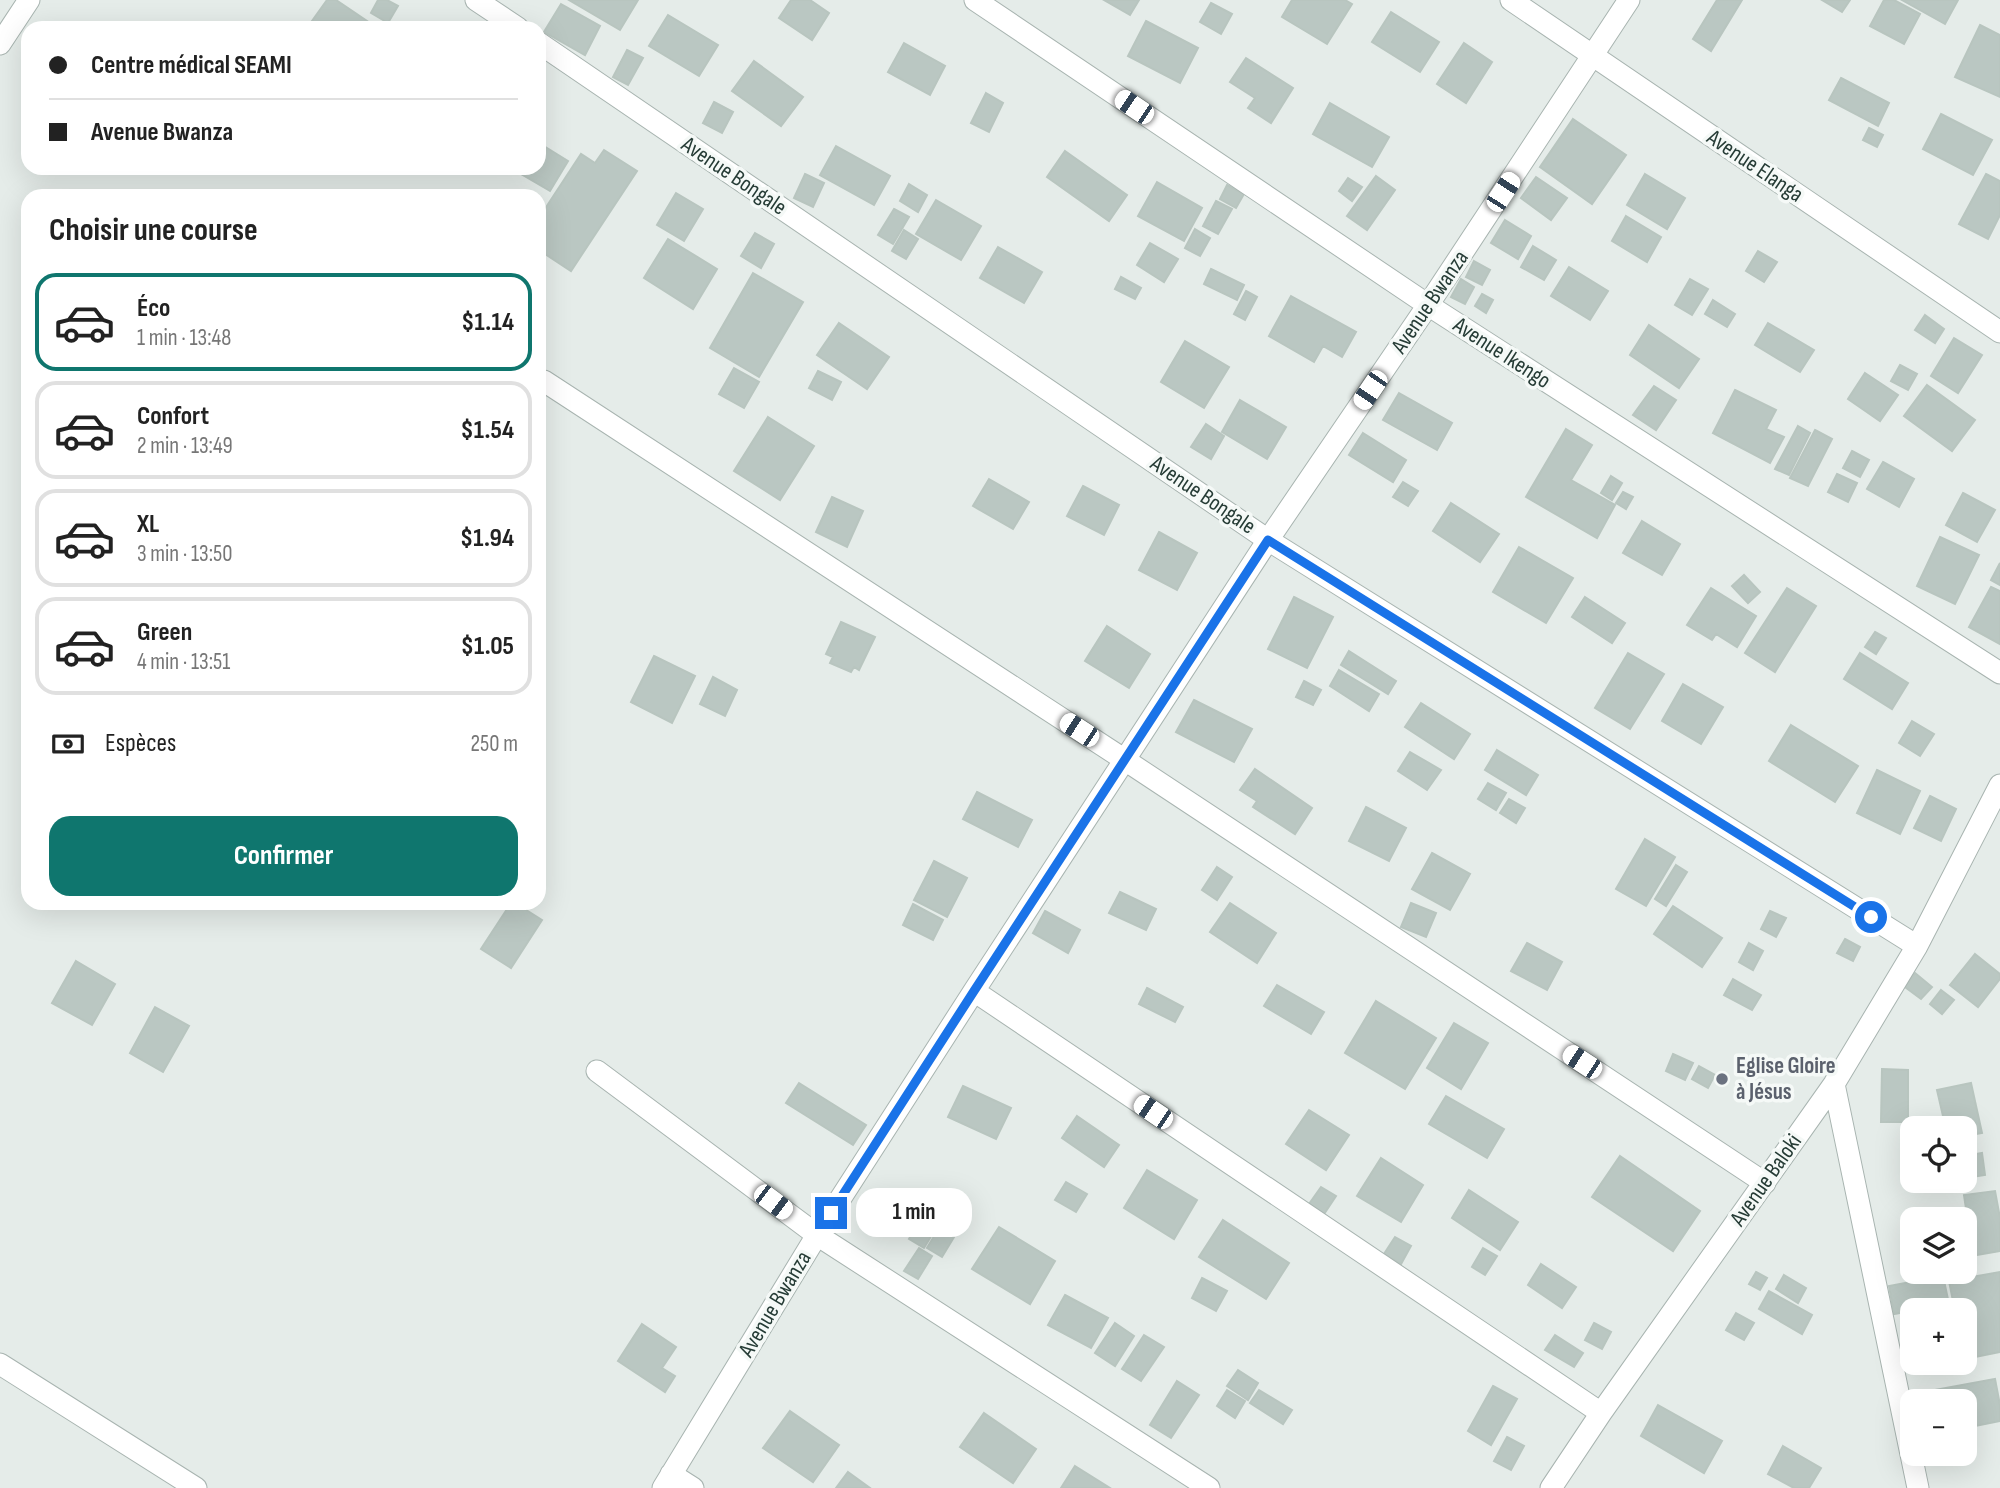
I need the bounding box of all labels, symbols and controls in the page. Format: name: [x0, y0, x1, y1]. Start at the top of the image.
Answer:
text: Centre médical SEAMI: [91, 50, 292, 81]
car: [1111, 87, 1158, 127]
text: Avenue Bwanza: [91, 117, 233, 148]
street label: Avenue Elanga: [1701, 123, 1808, 208]
street label: Avenue Bongale: [675, 130, 792, 221]
car: [1483, 169, 1524, 215]
text: Choisir une course: [49, 211, 258, 250]
street label: Avenue Bwanza: [1385, 245, 1475, 360]
icon: car: [53, 291, 116, 354]
text: Éco: [137, 293, 170, 324]
text: $1.14: [461, 307, 514, 338]
street label: Avenue Ikengo: [1447, 311, 1556, 395]
text: 1 min · 13:48: [137, 324, 231, 352]
car: [1350, 367, 1391, 413]
icon: car: [53, 399, 116, 462]
text: Confort: [137, 401, 209, 432]
text: $1.54: [460, 415, 514, 446]
text: 2 min · 13:49: [137, 432, 233, 460]
street label: Avenue Bongale: [1144, 449, 1261, 540]
icon: car: [53, 507, 116, 570]
text: XL: [137, 509, 159, 540]
text: $1.94: [460, 523, 514, 554]
text: 3 min · 13:50: [137, 540, 233, 568]
icon: car: [53, 615, 116, 678]
text: Green: [137, 617, 192, 648]
text: $1.05: [461, 631, 514, 662]
text: 4 min · 13:51: [137, 648, 230, 676]
car: [1056, 710, 1103, 750]
icon: cash: [49, 725, 87, 763]
text: Espèces: [105, 728, 176, 759]
text: 250 m: [471, 730, 518, 758]
button: Confirmer: [49, 816, 518, 896]
route start: [1855, 901, 1887, 933]
car: [1559, 1042, 1606, 1082]
place label: Eglise Gloire à Jésus: [1736, 1052, 1836, 1106]
marker: Eglise Gloire à Jésus: [1714, 1071, 1730, 1087]
car: [1130, 1092, 1177, 1132]
map controls: [1900, 1116, 1977, 1466]
button: locate: [1900, 1116, 1977, 1193]
street label: Avenue Baloki: [1724, 1129, 1808, 1232]
car: [750, 1181, 797, 1223]
callout: 1 min: [856, 1188, 971, 1238]
route end: [815, 1197, 847, 1229]
text: 1 min: [893, 1198, 935, 1226]
button: layers: [1900, 1207, 1977, 1284]
street label: Avenue Bwanza: [732, 1246, 818, 1363]
button: +: [1900, 1298, 1977, 1375]
button: −: [1900, 1389, 1977, 1466]

